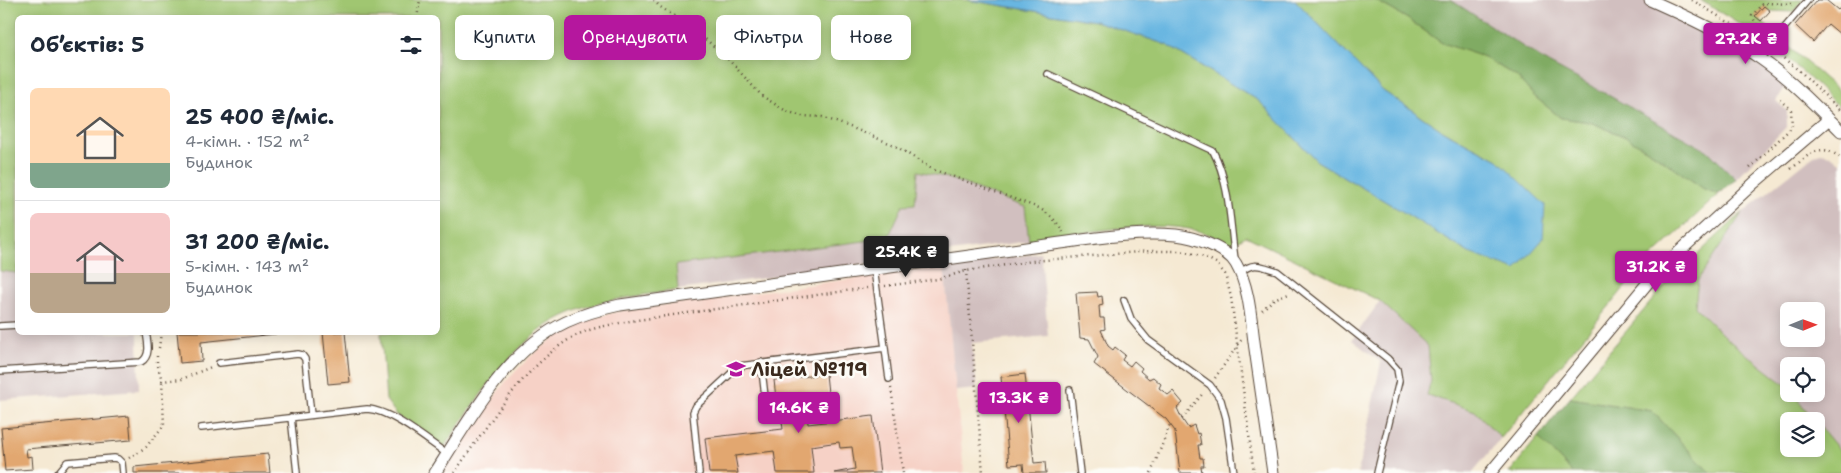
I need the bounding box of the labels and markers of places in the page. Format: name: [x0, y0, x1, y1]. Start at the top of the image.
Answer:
pin: 27.2K ₴: [1700, 22, 1792, 65]
pin: 25.4K ₴: [860, 236, 952, 278]
pin: 31.2K ₴: [1610, 250, 1702, 293]
place label: Ліцей №119: [751, 357, 867, 382]
school or university icon: Ліцей №119: [725, 358, 747, 380]
pin: 13.3K ₴: [973, 382, 1065, 424]
pin: 14.6K ₴: [753, 392, 845, 434]

